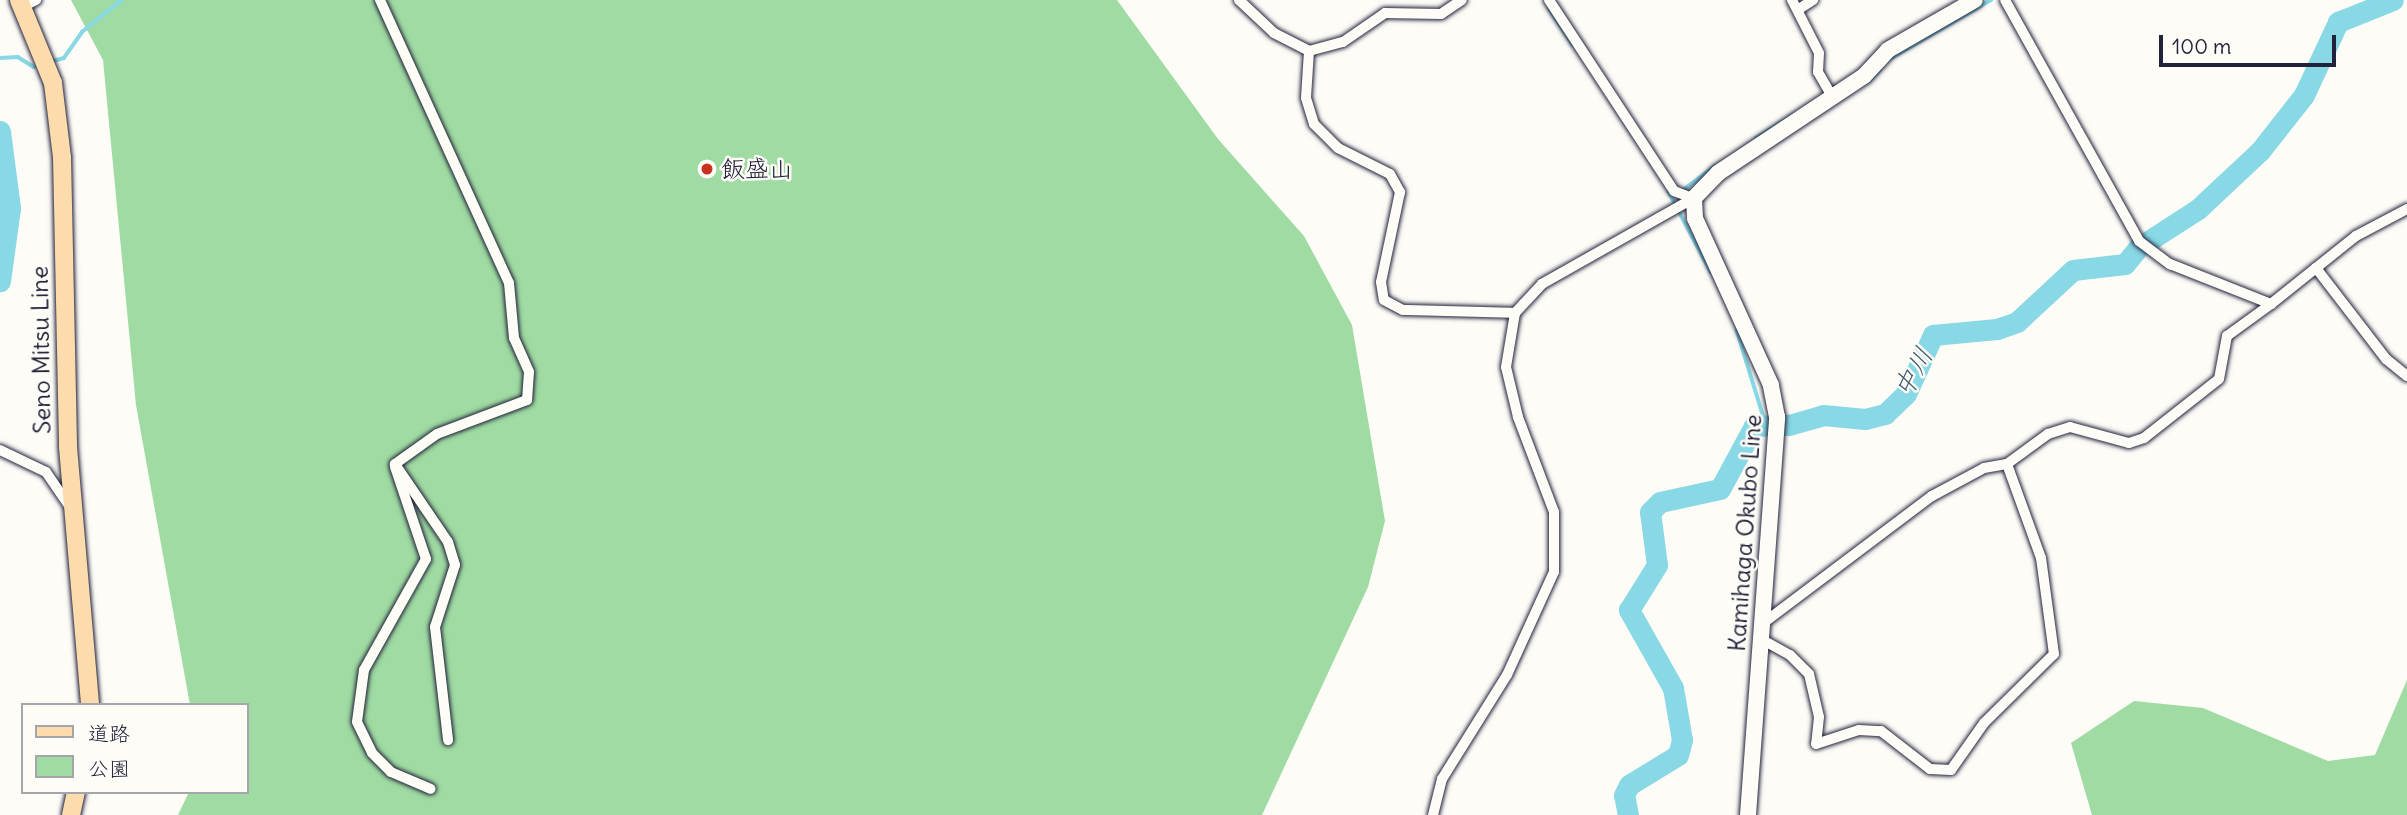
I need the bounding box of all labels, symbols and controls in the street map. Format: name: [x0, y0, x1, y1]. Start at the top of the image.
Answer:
scale bar: [2162, 21, 2339, 65]
text: 100 m: [2172, 33, 2231, 60]
place label: 飯盛山: [721, 155, 793, 183]
marker: 飯盛山: [699, 161, 715, 177]
street label: Seno Mitsu Line: [25, 266, 57, 434]
water label: 中川: [1887, 342, 1939, 402]
street label: Kamihaga Okubo Line: [1722, 413, 1768, 653]
legend: [21, 703, 248, 794]
text: 道路: [88, 720, 130, 747]
text: 公園: [88, 755, 130, 782]

